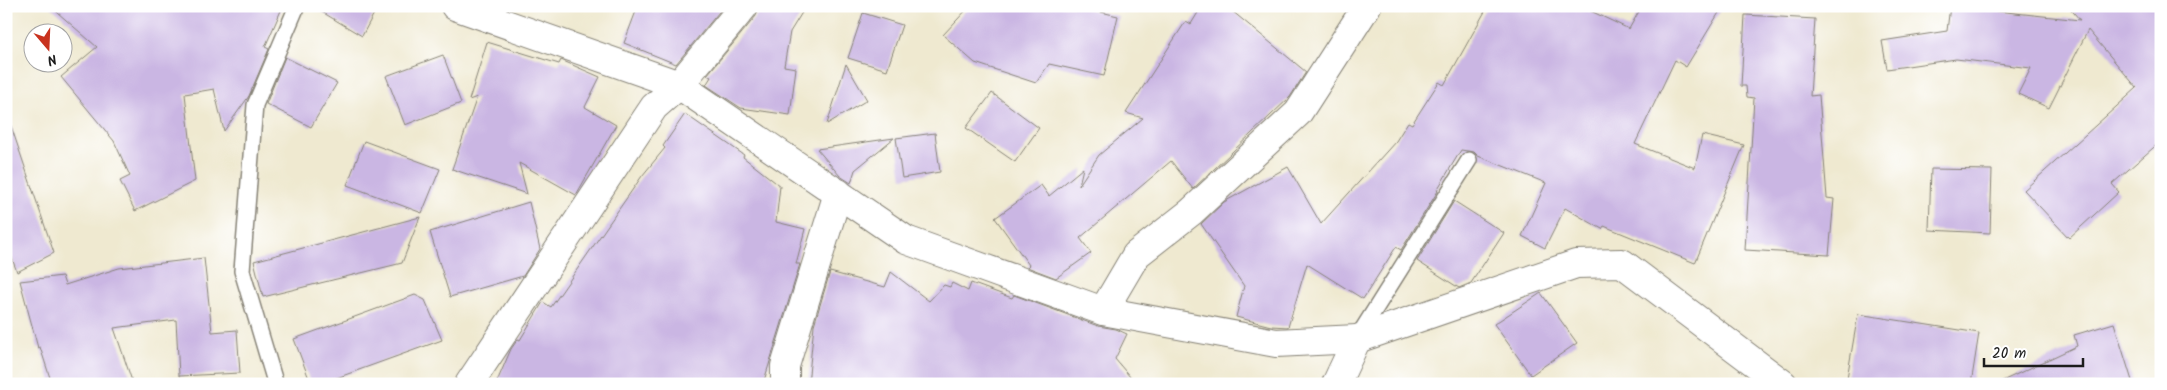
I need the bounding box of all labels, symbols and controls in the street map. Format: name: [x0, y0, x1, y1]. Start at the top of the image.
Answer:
north arrow: [22, 22, 72, 72]
text: N: [44, 48, 60, 71]
scale bar: [1984, 335, 2083, 367]
text: 20 m: [1992, 342, 2026, 366]

